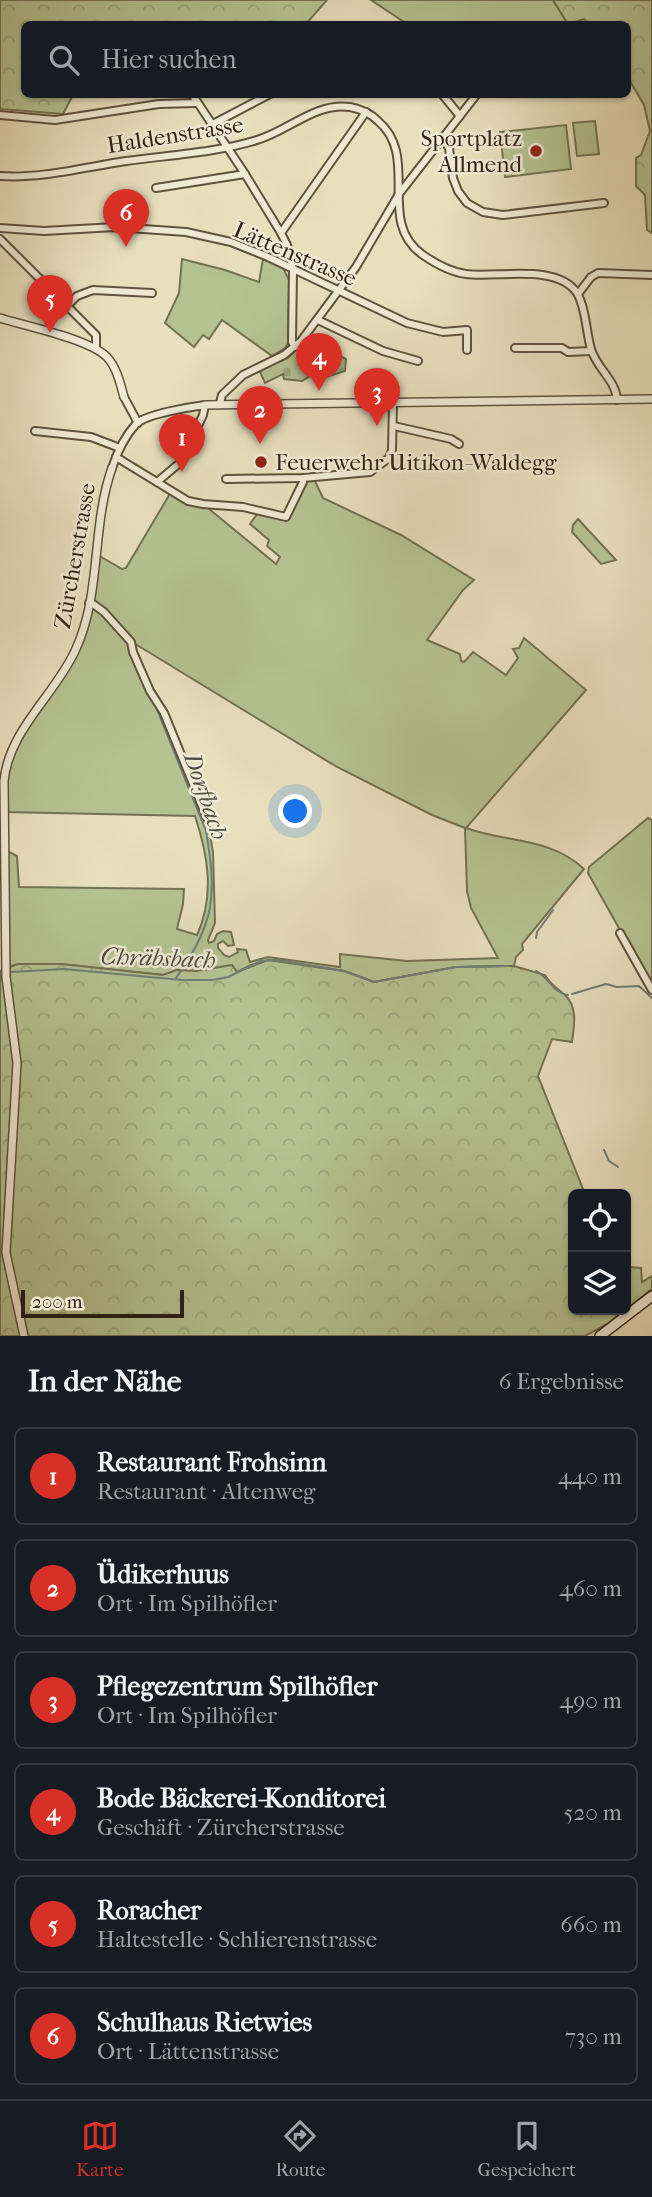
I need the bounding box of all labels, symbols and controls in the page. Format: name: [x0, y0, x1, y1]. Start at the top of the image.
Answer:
search box: [21, 21, 631, 98]
icon: search: [45, 41, 83, 79]
text: Hier suchen: [101, 44, 237, 75]
street label: Haldenstrasse: [105, 111, 245, 159]
place label: Sportplatz Allmend: [420, 125, 522, 178]
marker: Sportplatz Allmend: [528, 143, 544, 159]
pin: 6: [103, 189, 149, 247]
street label: Lättenstrasse: [229, 216, 361, 292]
pin: 5: [27, 275, 73, 333]
pin: 4: [296, 333, 342, 391]
pin: 3: [354, 368, 400, 426]
pin: 2: [237, 386, 283, 444]
pin: 1: [159, 414, 205, 472]
place label: Feuerwehr Uitikon-Waldegg: [275, 449, 557, 476]
marker: Feuerwehr Uitikon-Waldegg: [253, 454, 269, 470]
street label: Zürcherstrasse: [49, 481, 101, 631]
water label: Dorfbach: [177, 747, 234, 843]
your location: [278, 794, 312, 828]
water label: Chräbsbach: [100, 942, 216, 974]
map controls: [568, 1189, 631, 1315]
button: locate: [568, 1189, 631, 1252]
button: layers: [568, 1252, 631, 1315]
scale bar: [21, 1287, 184, 1319]
text: 200 m: [32, 1291, 83, 1313]
text: In der Nähe: [28, 1364, 182, 1399]
text: 6 Ergebnisse: [499, 1368, 624, 1395]
text: Restaurant Frohsinn: [97, 1447, 327, 1478]
text: 1: [49, 1463, 57, 1490]
text: 440 m: [558, 1463, 622, 1490]
text: Restaurant · Altenweg: [97, 1478, 315, 1505]
text: Üdikerhuus: [97, 1559, 229, 1590]
text: 2: [47, 1575, 59, 1602]
text: 460 m: [559, 1575, 622, 1602]
text: Ort · Im Spilhöfler: [97, 1590, 277, 1617]
text: Pflegezentrum Spilhöfler: [97, 1671, 378, 1702]
text: 3: [48, 1687, 58, 1714]
text: 490 m: [560, 1687, 622, 1714]
text: Ort · Im Spilhöfler: [97, 1702, 277, 1729]
text: Bode Bäckerei-Konditorei: [97, 1783, 386, 1814]
text: 4: [46, 1799, 60, 1826]
text: 520 m: [563, 1799, 622, 1826]
text: Geschäft · Zürcherstrasse: [97, 1814, 345, 1841]
text: Roracher: [97, 1895, 201, 1926]
text: 5: [48, 1911, 58, 1938]
text: 660 m: [560, 1911, 622, 1938]
text: Haltestelle · Schlierenstrasse: [97, 1926, 377, 1953]
text: Schulhaus Rietwies: [97, 2007, 312, 2038]
text: 6: [47, 2023, 59, 2050]
text: 730 m: [565, 2023, 622, 2050]
text: Ort · Lättenstrasse: [97, 2038, 279, 2065]
tab: Karte: [76, 2117, 123, 2181]
tab: Route: [276, 2117, 325, 2181]
tab: Gespeichert: [478, 2117, 576, 2181]

